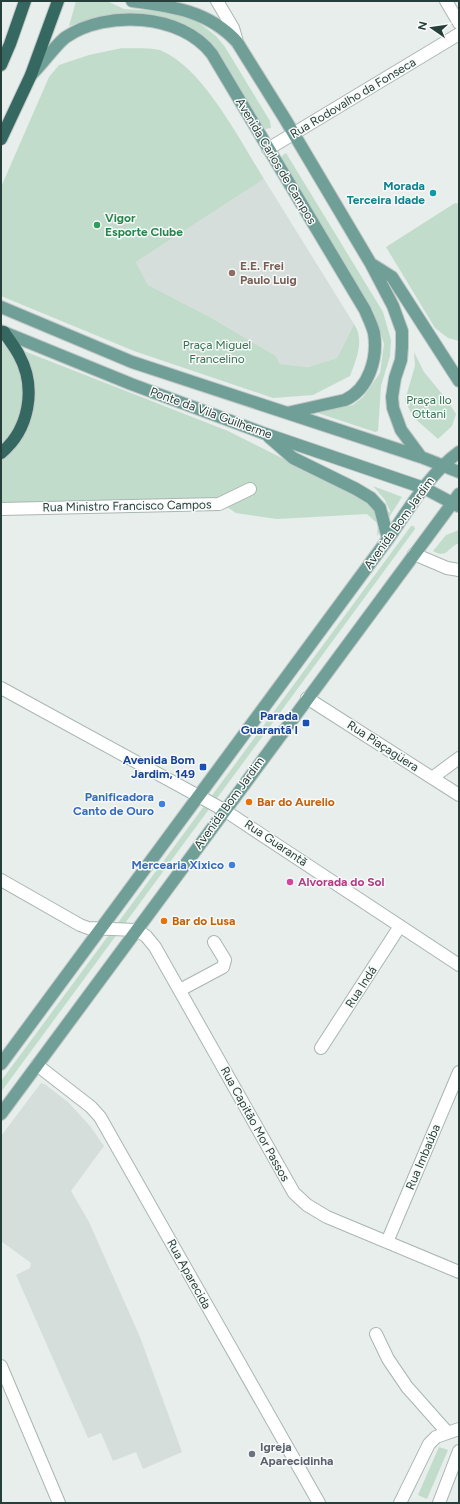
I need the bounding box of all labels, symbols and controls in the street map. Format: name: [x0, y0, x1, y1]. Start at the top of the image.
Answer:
north arrow: [412, 8, 452, 48]
text: N: [415, 20, 430, 31]
street label: Rua Rodovalho da Fonseca: [288, 55, 418, 141]
street label: Avenida Carlos de Campos: [233, 96, 319, 227]
place label: Morada Terceira Idade: [347, 179, 425, 207]
marker: Morada Terceira Idade: [428, 188, 438, 198]
place label: Vigor Esporte Clube: [105, 211, 183, 239]
marker: Vigor Esporte Clube: [92, 220, 102, 230]
place label: E.E. Frei Paulo Luig: [240, 259, 297, 287]
marker: E.E. Frei Paulo Luig: [227, 268, 237, 278]
park label: Praça Miguel Francelino: [183, 338, 251, 366]
street label: Ponte da Vila Guilherme: [148, 384, 274, 442]
park label: Praça Ilo Ottani: [406, 393, 452, 421]
street label: Avenida Bom Jardim: [361, 474, 437, 572]
street label: Rua Ministro Francisco Campos: [42, 498, 212, 514]
place label: Parada Guarantã I: [241, 709, 298, 737]
marker: Parada Guarantã I: [301, 718, 311, 728]
street label: Rua Piaçagüera: [345, 718, 421, 774]
place label: Avenida Bom Jardim, 149: [123, 753, 195, 781]
street label: Avenida Bom Jardim: [191, 754, 267, 852]
marker: Avenida Bom Jardim, 149: [198, 762, 208, 772]
place label: Panificadora Canto de Ouro: [73, 790, 154, 818]
place label: Bar do Aurelio: [257, 795, 335, 809]
marker: Bar do Aurelio: [244, 797, 254, 807]
marker: Panificadora Canto de Ouro: [157, 799, 167, 809]
street label: Rua Guarantã: [242, 817, 310, 869]
place label: Mercearia Xixico: [132, 858, 224, 872]
marker: Mercearia Xixico: [227, 860, 237, 870]
place label: Alvorada do Sol: [298, 875, 385, 889]
marker: Alvorada do Sol: [285, 877, 295, 887]
place label: Bar do Lusa: [172, 914, 235, 928]
marker: Bar do Lusa: [159, 916, 169, 926]
street label: Rua Indá: [342, 964, 380, 1010]
street label: Rua Capitão Mor Passos: [218, 1064, 293, 1184]
street label: Rua Imbaúba: [403, 1122, 443, 1192]
street label: Rua Aparecida: [164, 1237, 214, 1311]
place label: Igreja Aparecidinha: [260, 1440, 333, 1468]
marker: Igreja Aparecidinha: [247, 1449, 257, 1459]

